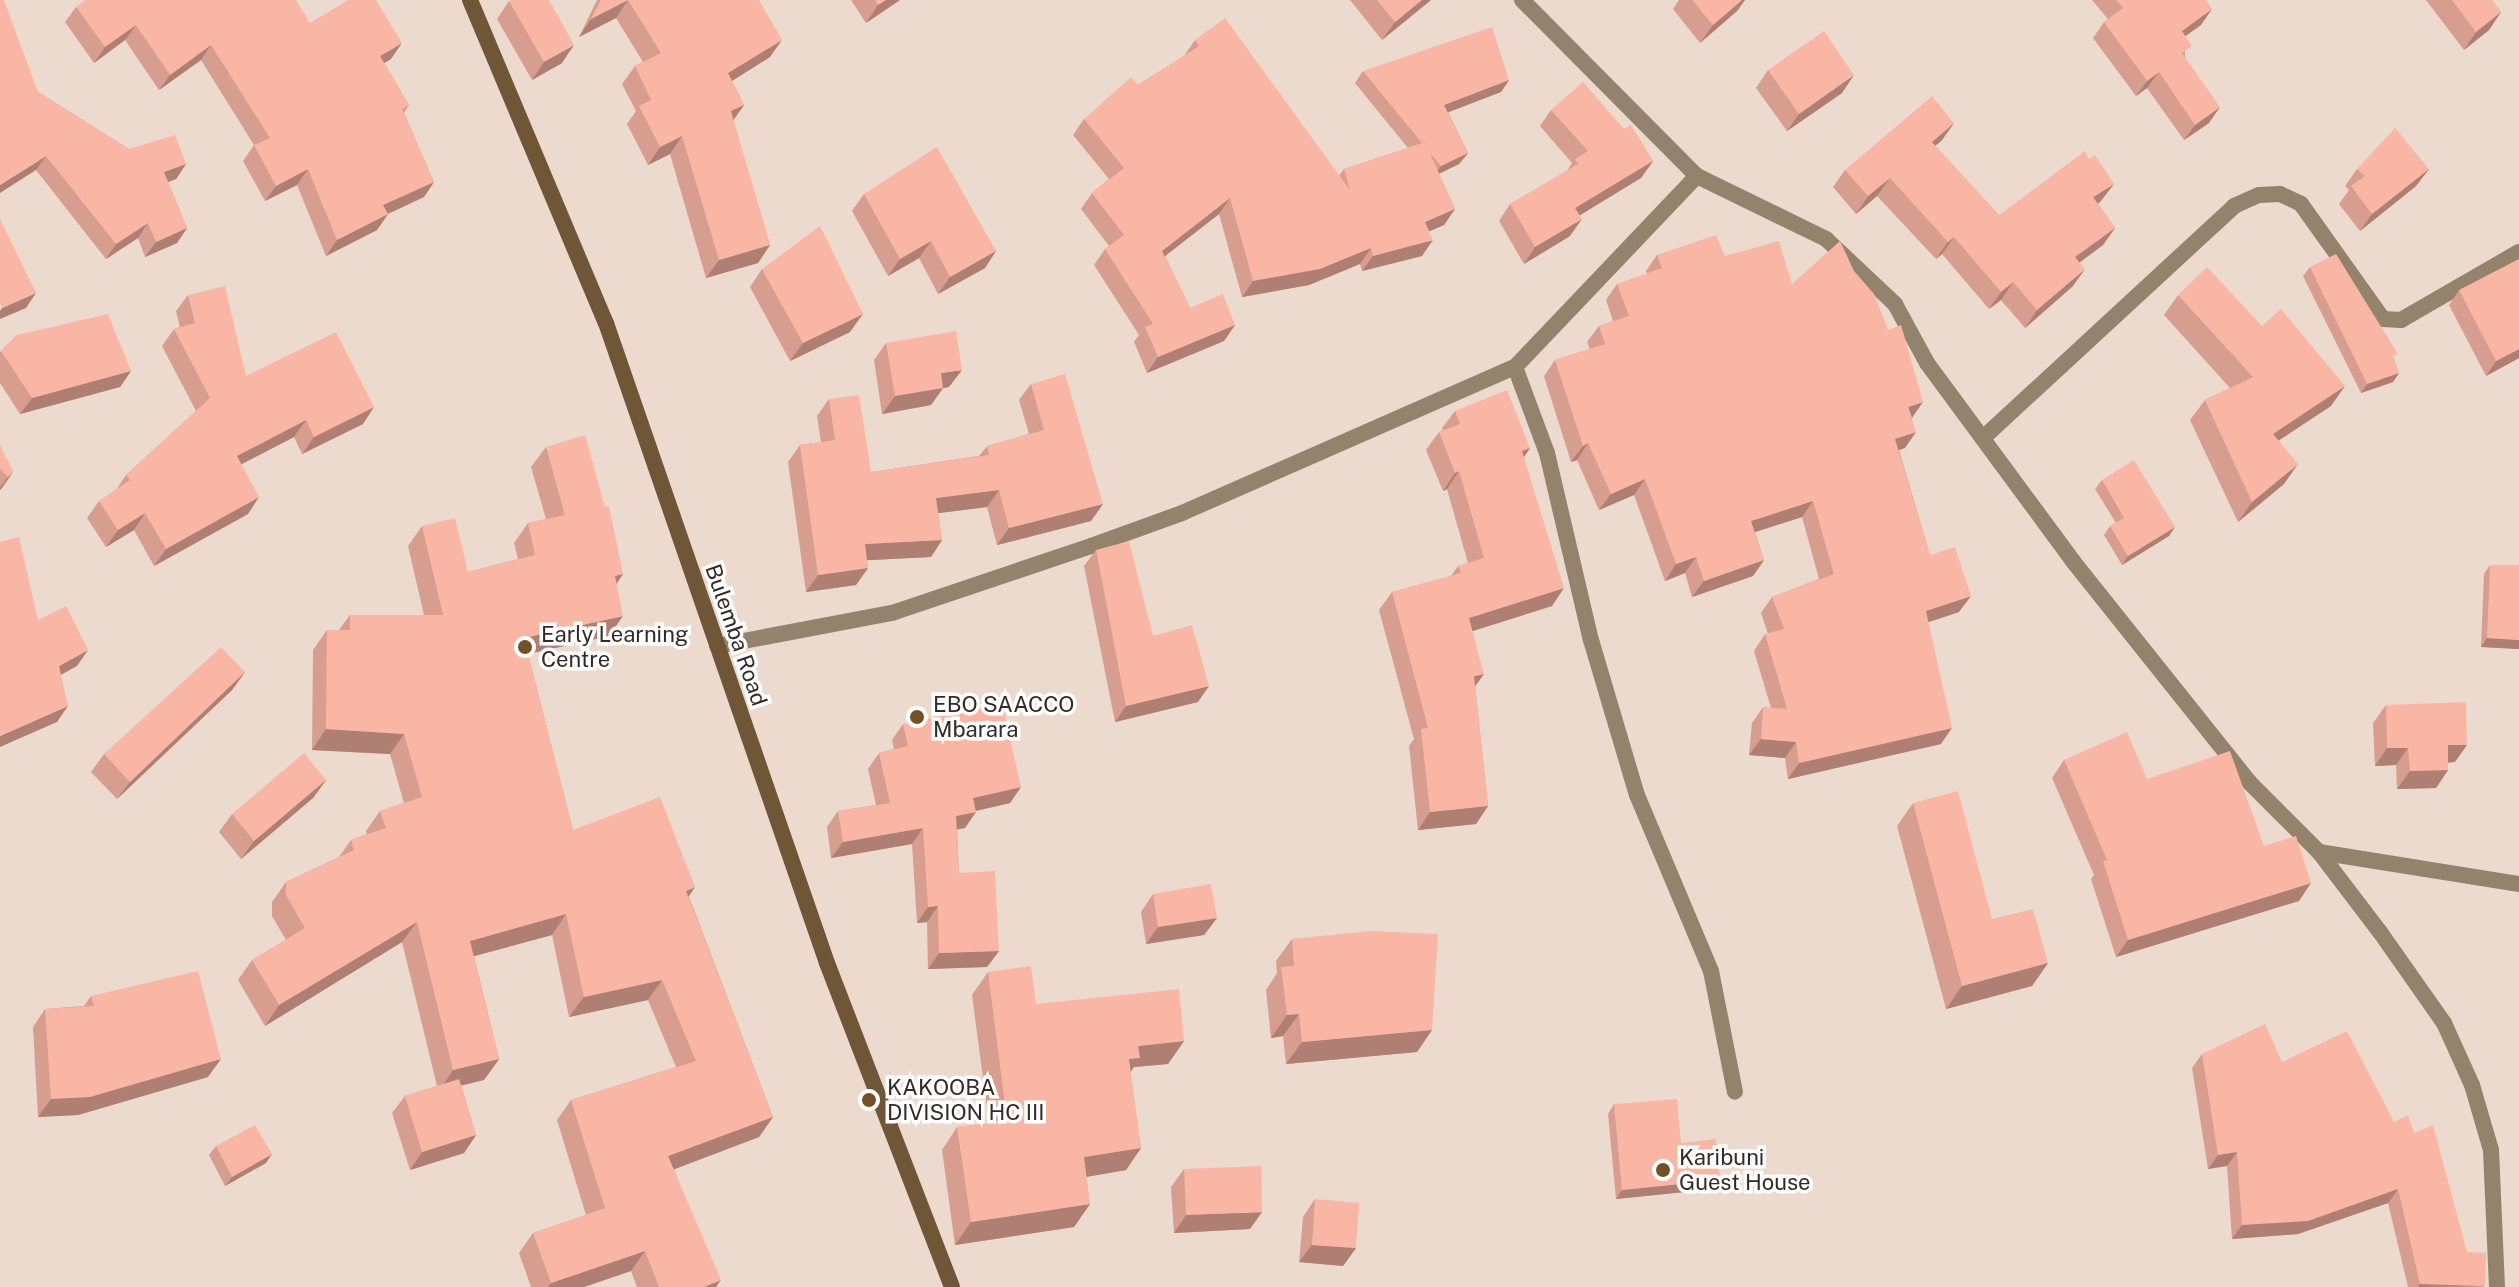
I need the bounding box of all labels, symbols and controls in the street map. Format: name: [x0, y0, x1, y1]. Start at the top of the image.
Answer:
street label: Bulemba Road: [699, 561, 773, 709]
place label: Early Learning Centre: [541, 621, 689, 672]
marker: Early Learning Centre: [516, 638, 534, 656]
place label: EBO SAACCO Mbarara: [933, 691, 1074, 742]
marker: EBO SAACCO Mbarara: [908, 708, 926, 726]
place label: KAKOOBA DIVISION HC III: [887, 1074, 1045, 1126]
marker: KAKOOBA DIVISION HC III: [858, 1089, 880, 1111]
place label: Karibuni Guest House: [1679, 1144, 1811, 1196]
marker: Karibuni Guest House: [1654, 1161, 1672, 1179]

